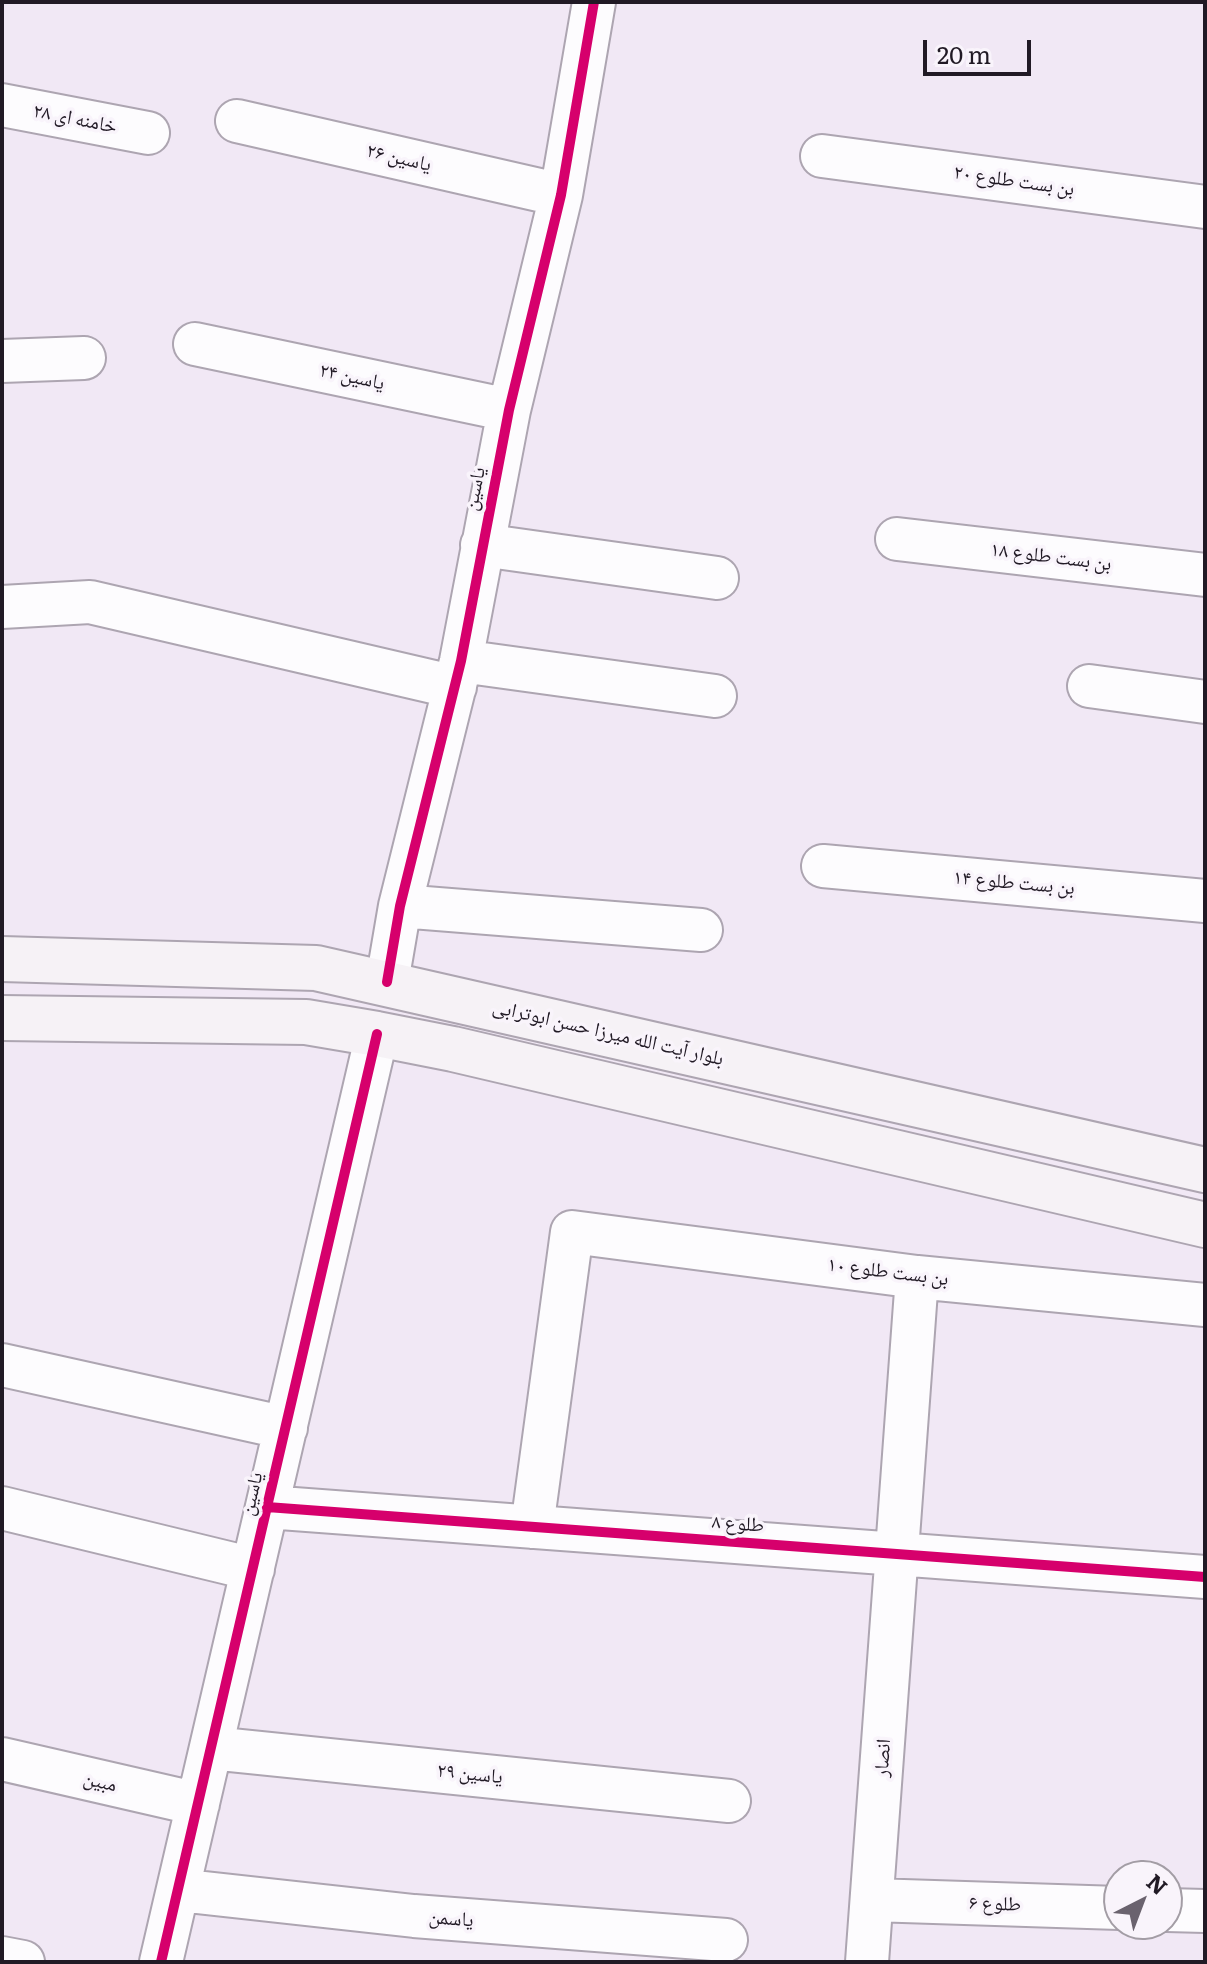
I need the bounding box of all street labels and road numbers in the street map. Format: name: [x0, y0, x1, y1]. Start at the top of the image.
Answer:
street label: خامنه ای ۲۸: [31, 99, 119, 139]
street label: یاسین ۲۶: [364, 139, 434, 177]
street label: بن بست طلوع ۲۰: [952, 161, 1076, 201]
street label: یاسین ۲۴: [317, 358, 387, 396]
street label: یاسین: [459, 465, 491, 513]
street label: بن بست طلوع ۱۸: [989, 538, 1113, 576]
street label: بن بست طلوع ۱۴: [952, 866, 1076, 900]
street label: بلوار آیت الله میرزا حسن ابوترابی: [490, 995, 726, 1071]
street label: بن بست طلوع ۱۰: [826, 1253, 950, 1291]
street label: یاسین: [235, 1470, 269, 1518]
street label: طلوع ۸: [711, 1510, 765, 1538]
street label: انصار: [870, 1738, 896, 1778]
street label: یاسین ۲۹: [436, 1759, 504, 1789]
street label: مبین: [81, 1766, 119, 1798]
street label: طلوع ۶: [968, 1891, 1022, 1917]
street label: یاسمن: [428, 1905, 474, 1933]

